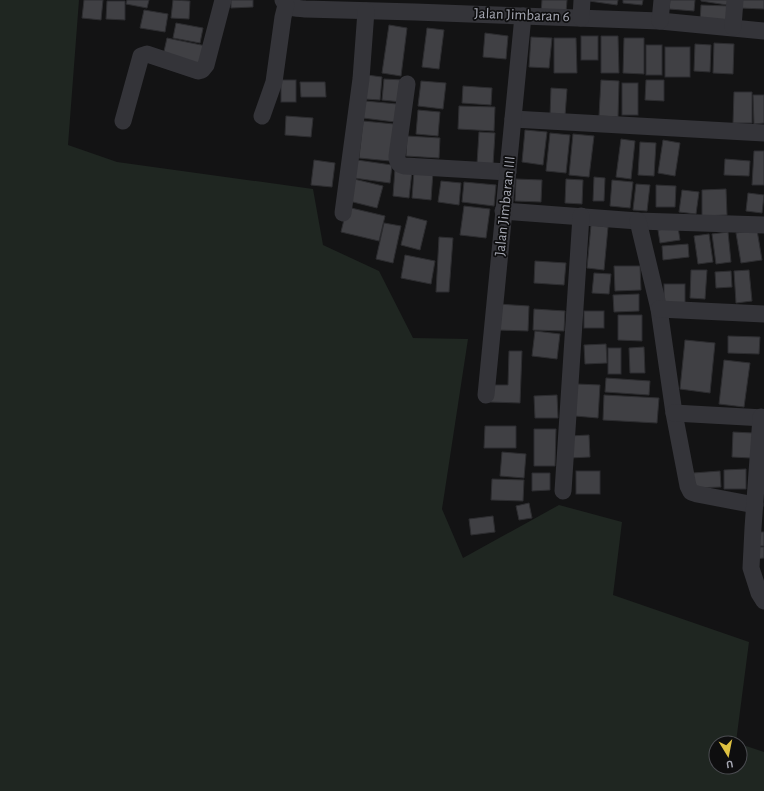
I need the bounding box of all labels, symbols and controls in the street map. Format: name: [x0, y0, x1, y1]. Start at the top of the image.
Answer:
street label: Jalan Jimbaran 6: [474, 6, 570, 24]
street label: Jalan Jimbaran III: [492, 155, 518, 257]
north arrow: [708, 735, 748, 775]
text: U: [725, 758, 734, 770]

